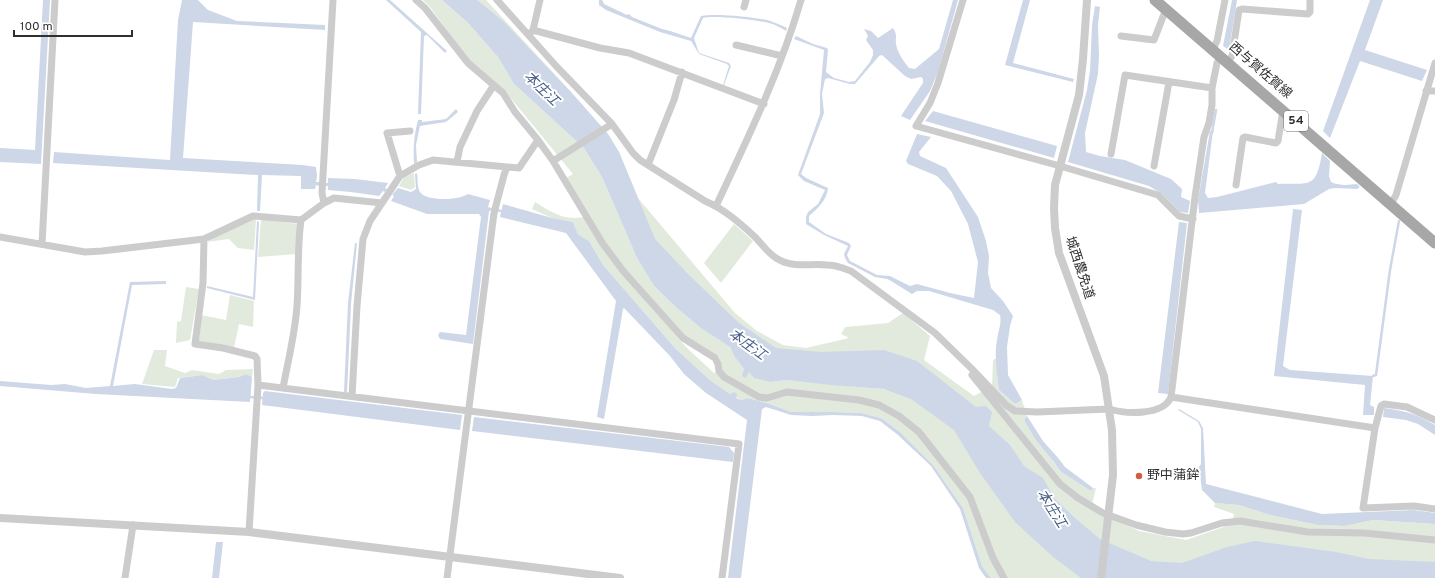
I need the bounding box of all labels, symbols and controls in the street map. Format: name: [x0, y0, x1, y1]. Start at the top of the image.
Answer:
scale bar: [14, 12, 132, 38]
text: 100 m: [20, 19, 53, 35]
street label: 西与賀佐賀線: [1225, 39, 1295, 103]
water label: 本庄江: [520, 68, 563, 111]
road number: 54: [1284, 111, 1308, 131]
street label: 城西農免道: [1061, 235, 1097, 301]
water label: 本庄江: [725, 326, 771, 365]
place label: 野中蒲鉾: [1147, 467, 1199, 484]
marker: 野中蒲鉾: [1134, 471, 1144, 481]
water label: 本庄江: [1033, 487, 1070, 533]

